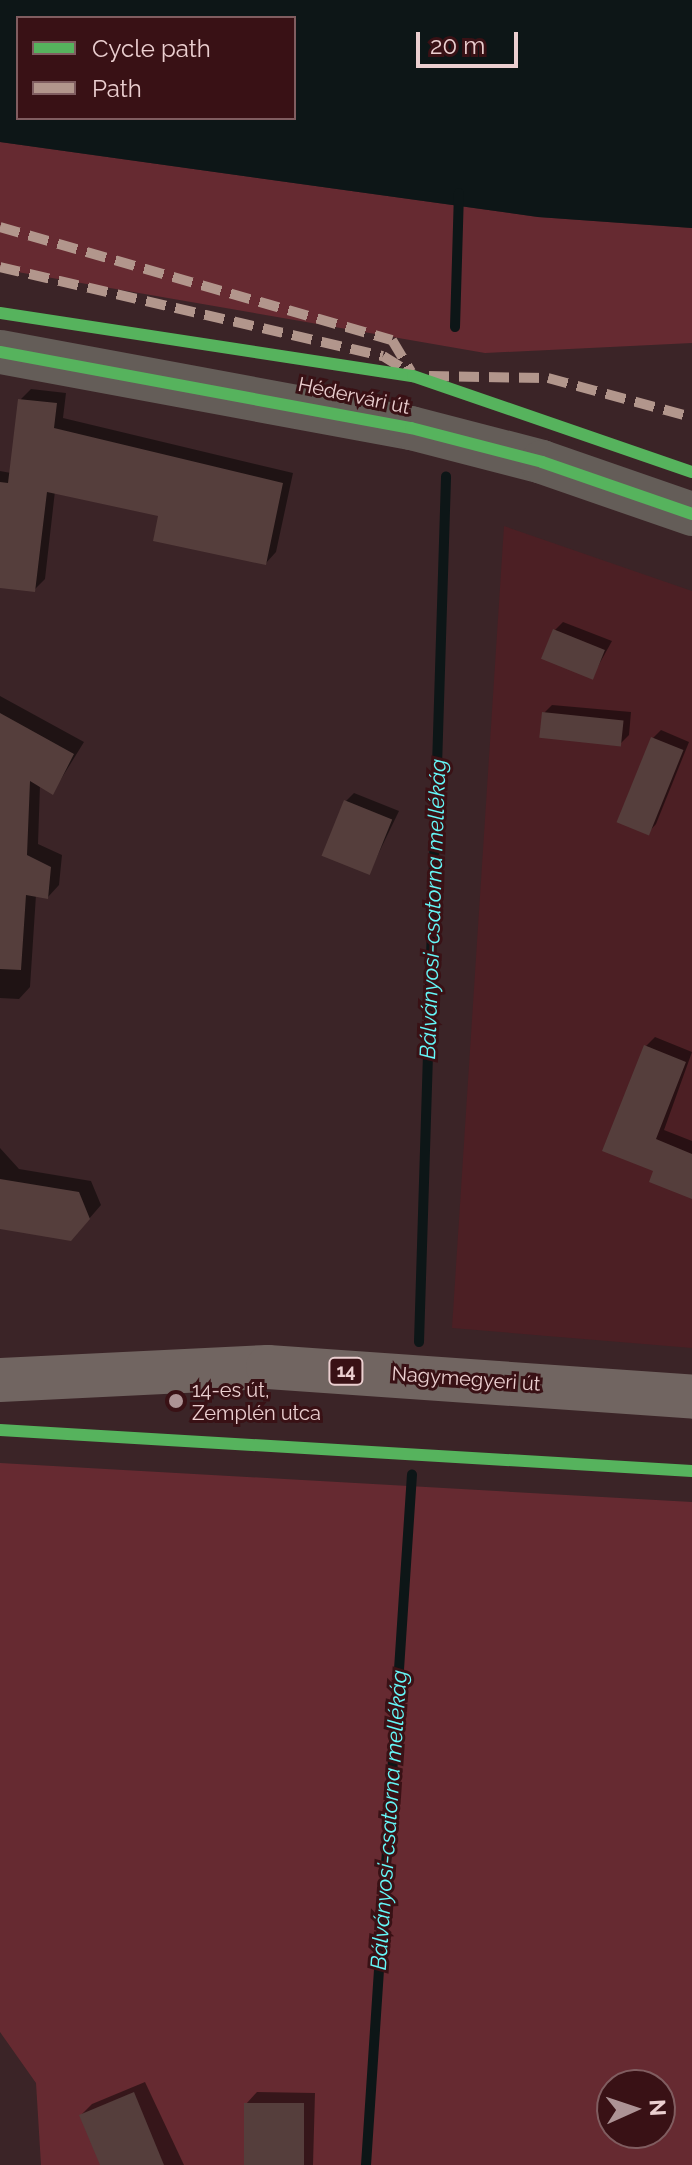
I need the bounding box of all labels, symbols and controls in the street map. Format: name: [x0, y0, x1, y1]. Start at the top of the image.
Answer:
legend: [16, 16, 296, 120]
scale bar: [420, 16, 522, 66]
text: 20 m: [430, 31, 485, 60]
text: Cycle path: [92, 34, 211, 63]
text: Path: [92, 74, 142, 103]
street label: Hédervári út: [296, 372, 412, 420]
water label: Bálványosi-csatorna mellékág: [415, 758, 451, 1060]
road number: 14: [328, 1357, 364, 1385]
street label: Nagymegyeri út: [391, 1362, 541, 1396]
place label: 14-es út, Zemplén utca: [192, 1378, 321, 1425]
marker: 14-es út, Zemplén utca: [167, 1392, 185, 1410]
water label: Bálványosi-csatorna mellékág: [365, 1669, 413, 1971]
north arrow: [596, 2069, 676, 2149]
text: N: [645, 2099, 671, 2117]

